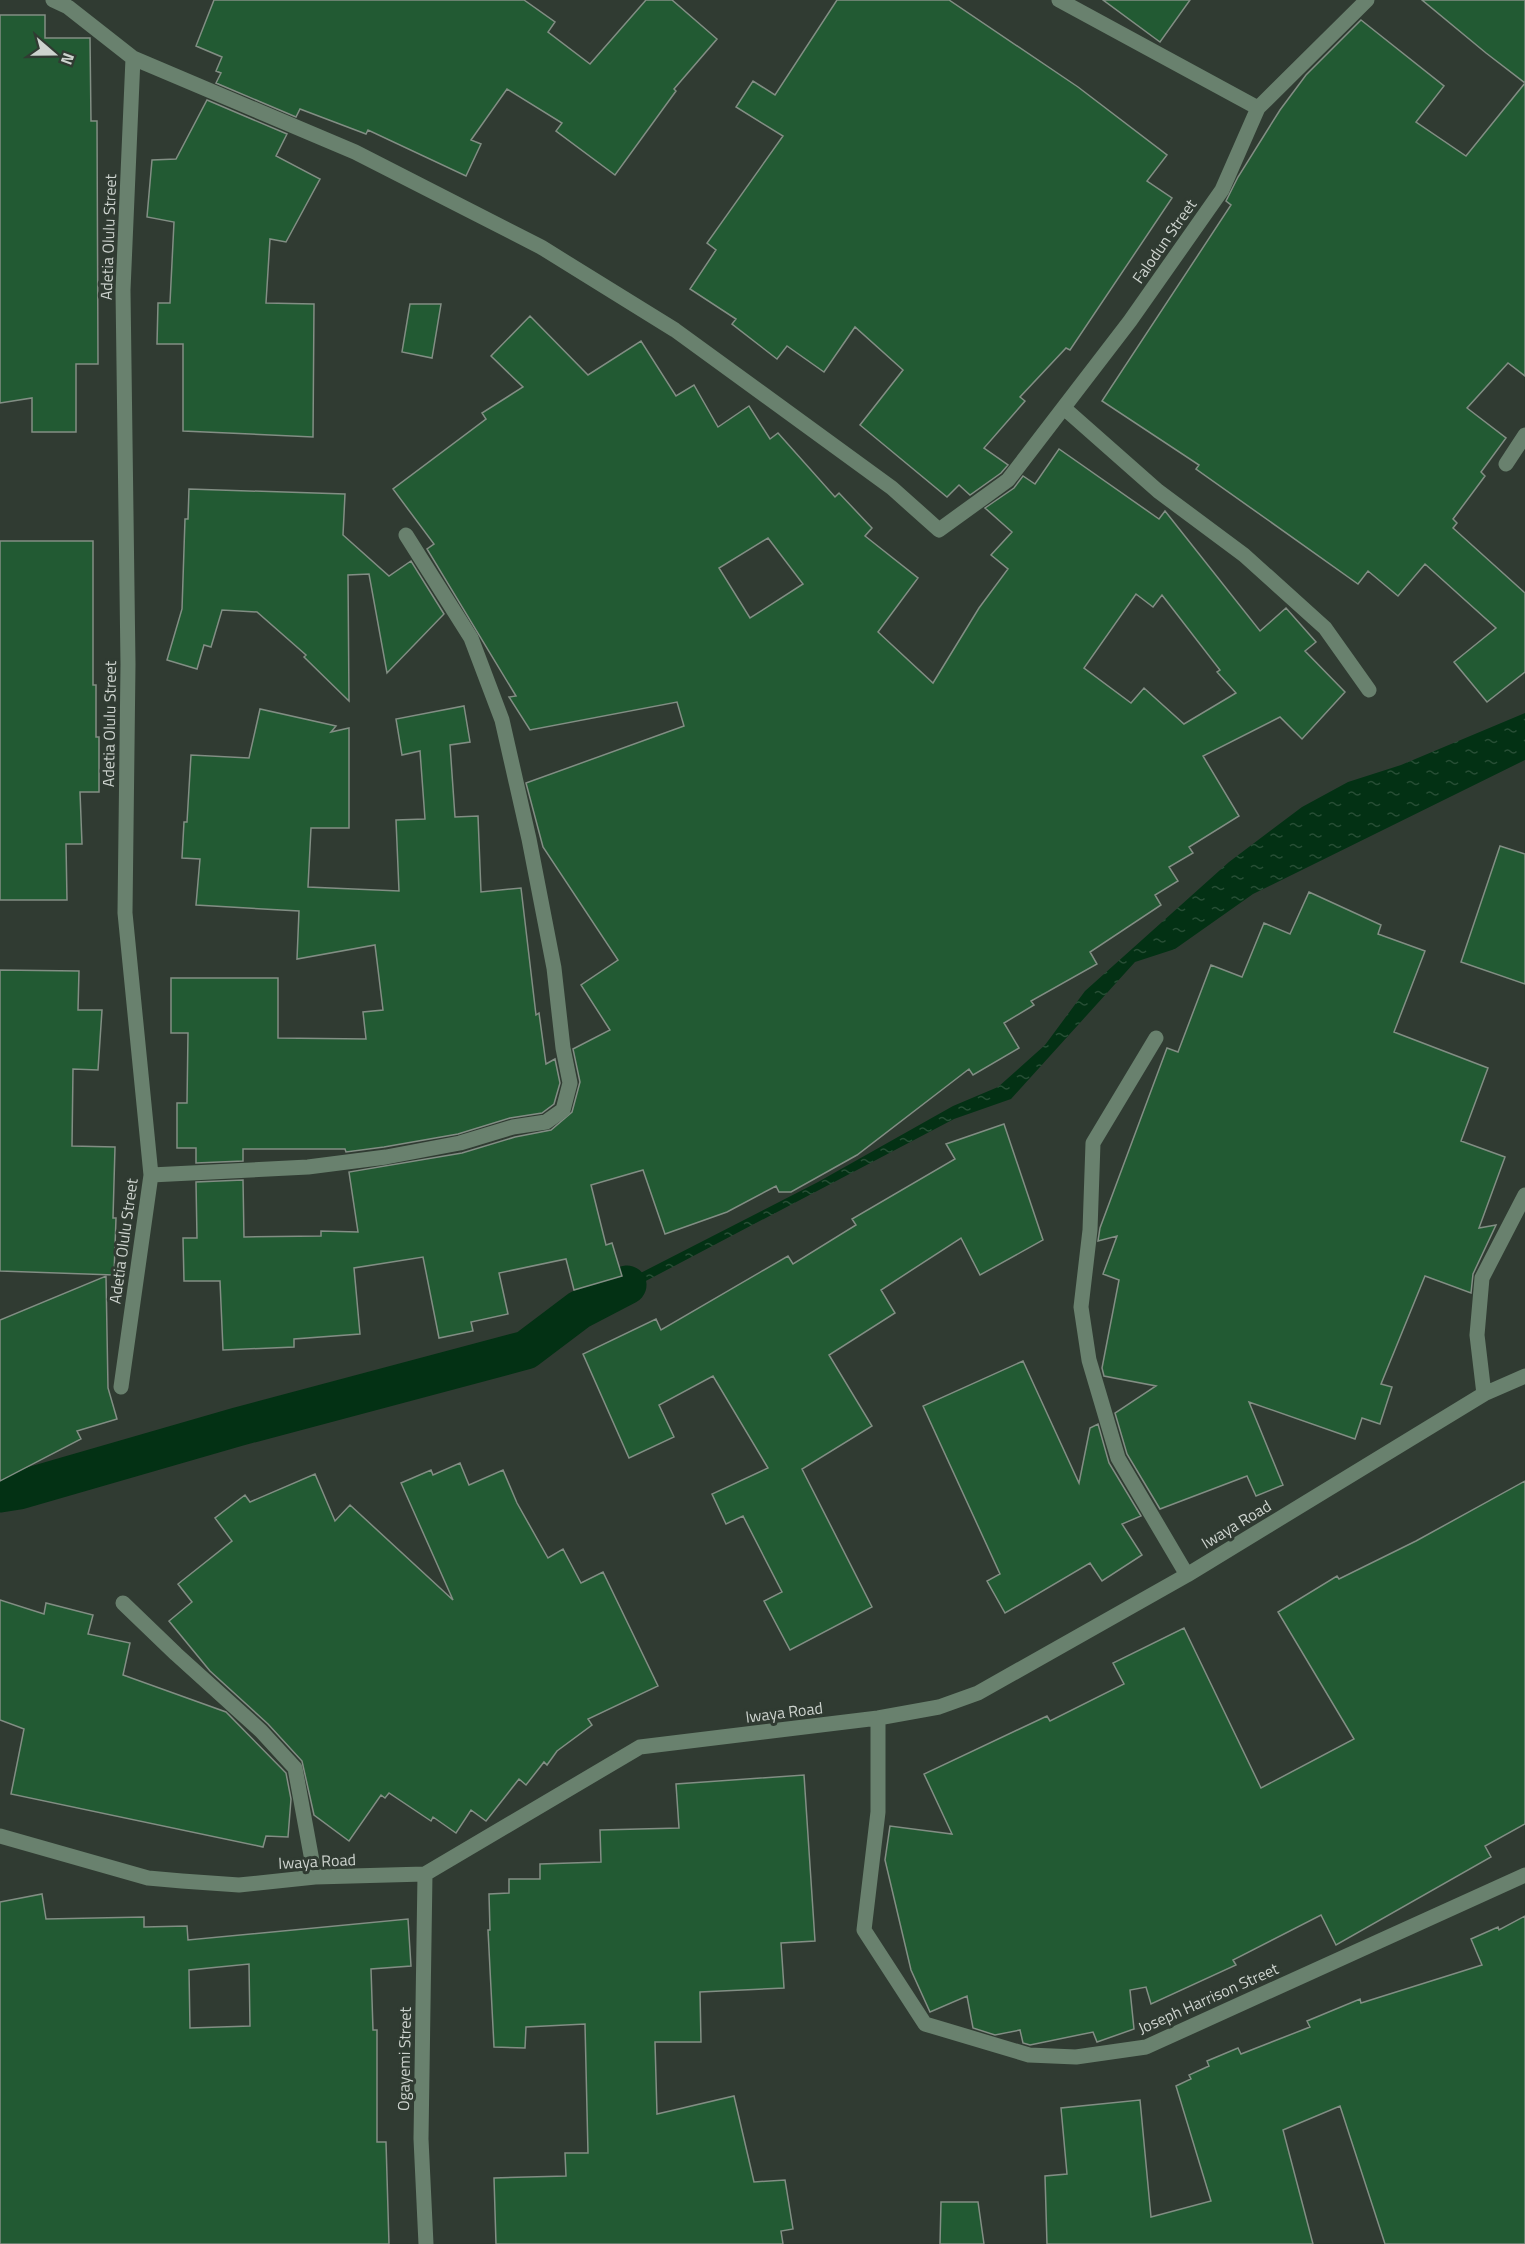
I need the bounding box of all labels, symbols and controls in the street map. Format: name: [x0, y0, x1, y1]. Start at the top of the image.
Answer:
north arrow: [24, 24, 84, 84]
text: N: [55, 50, 81, 68]
street label: Adetia Olulu Street: [94, 173, 122, 301]
street label: Falodun Street: [1126, 194, 1202, 288]
street label: Adetia Olulu Street: [96, 660, 122, 787]
street label: Adetia Olulu Street: [102, 1176, 144, 1305]
street label: Iwaya Road: [1196, 1494, 1276, 1554]
street label: Iwaya Road: [744, 1695, 824, 1729]
street label: Iwaya Road: [278, 1847, 356, 1875]
street label: Joseph Harrison Street: [1134, 1956, 1283, 2040]
street label: Ogayemi Street: [391, 2006, 417, 2111]

